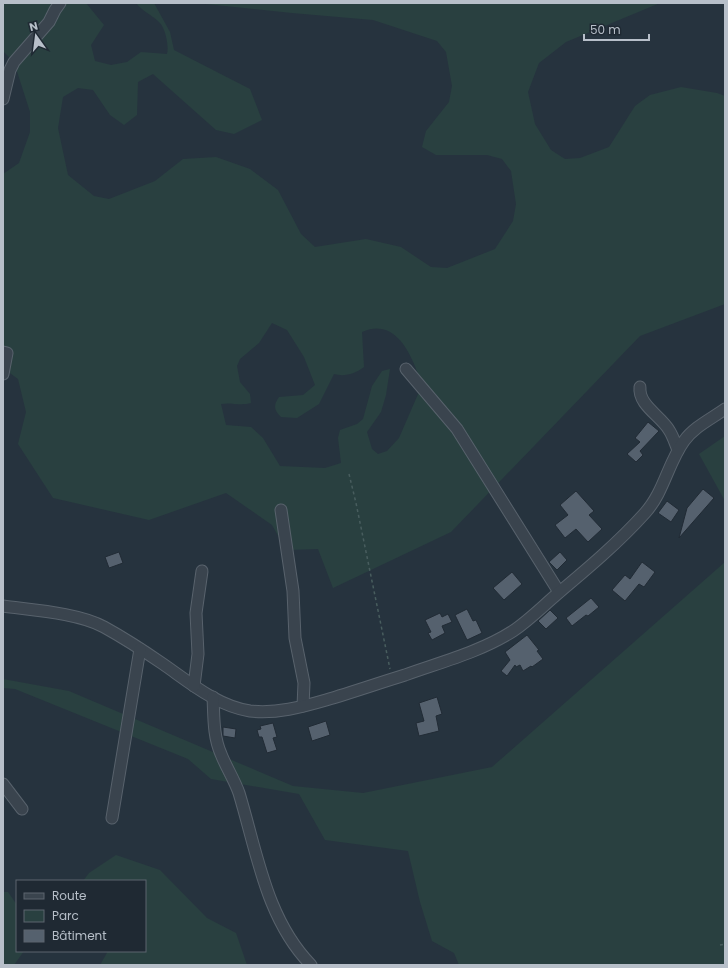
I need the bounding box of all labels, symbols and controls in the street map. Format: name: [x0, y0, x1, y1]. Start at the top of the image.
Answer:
north arrow: [16, 16, 56, 56]
scale bar: [584, 16, 649, 42]
text: N: [28, 18, 40, 35]
text: 50 m: [590, 21, 621, 38]
legend: [16, 880, 146, 952]
text: Route: [52, 887, 86, 904]
text: Parc: [52, 907, 79, 924]
text: Bâtiment: [52, 927, 107, 944]

